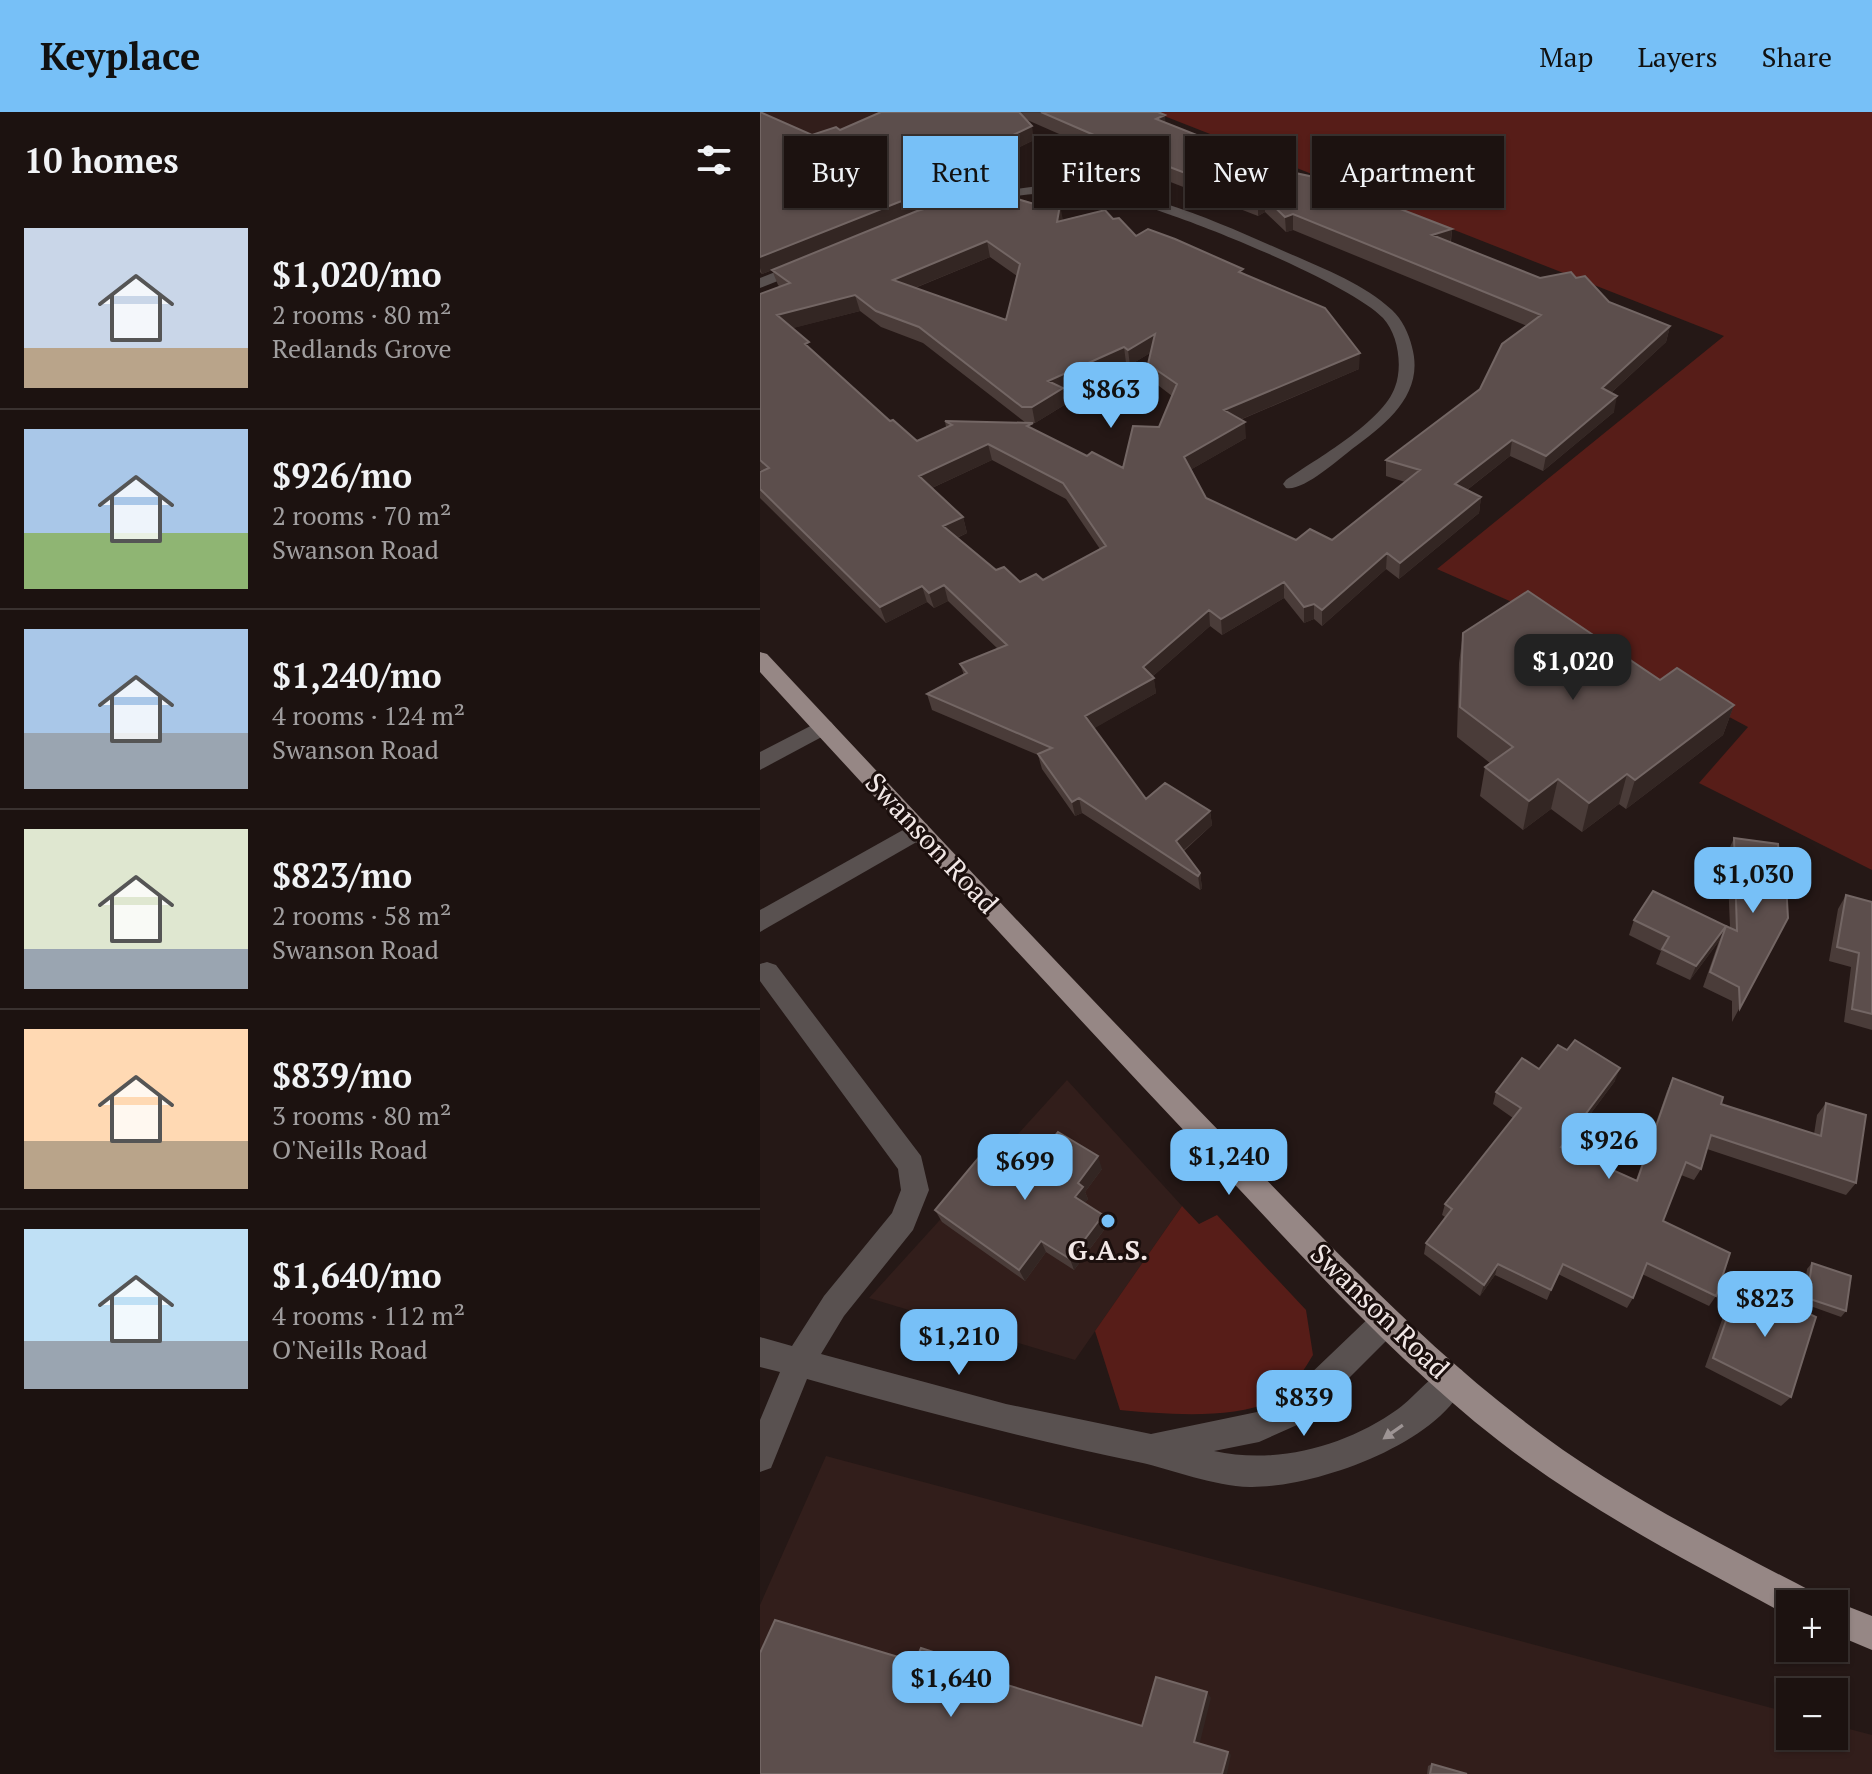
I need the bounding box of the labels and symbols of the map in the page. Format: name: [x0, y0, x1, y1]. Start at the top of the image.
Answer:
pin: $863: [1064, 362, 1158, 430]
pin: $1,020: [1508, 634, 1638, 702]
street label: Swanson Road: [858, 764, 1007, 921]
pin: $1,030: [1688, 847, 1818, 915]
pin: $926: [1562, 1113, 1656, 1181]
pin: $1,240: [1164, 1129, 1294, 1197]
pin: $699: [978, 1134, 1072, 1202]
marker: G.A.S.: [1099, 1212, 1117, 1230]
place label: G.A.S.: [1068, 1231, 1148, 1268]
street label: Swanson Road: [1303, 1235, 1458, 1386]
pin: $823: [1718, 1271, 1812, 1339]
pin: $1,210: [894, 1309, 1024, 1377]
pin: $839: [1257, 1370, 1351, 1438]
one-way arrow: [1382, 1424, 1403, 1439]
pin: $1,640: [886, 1651, 1016, 1719]

